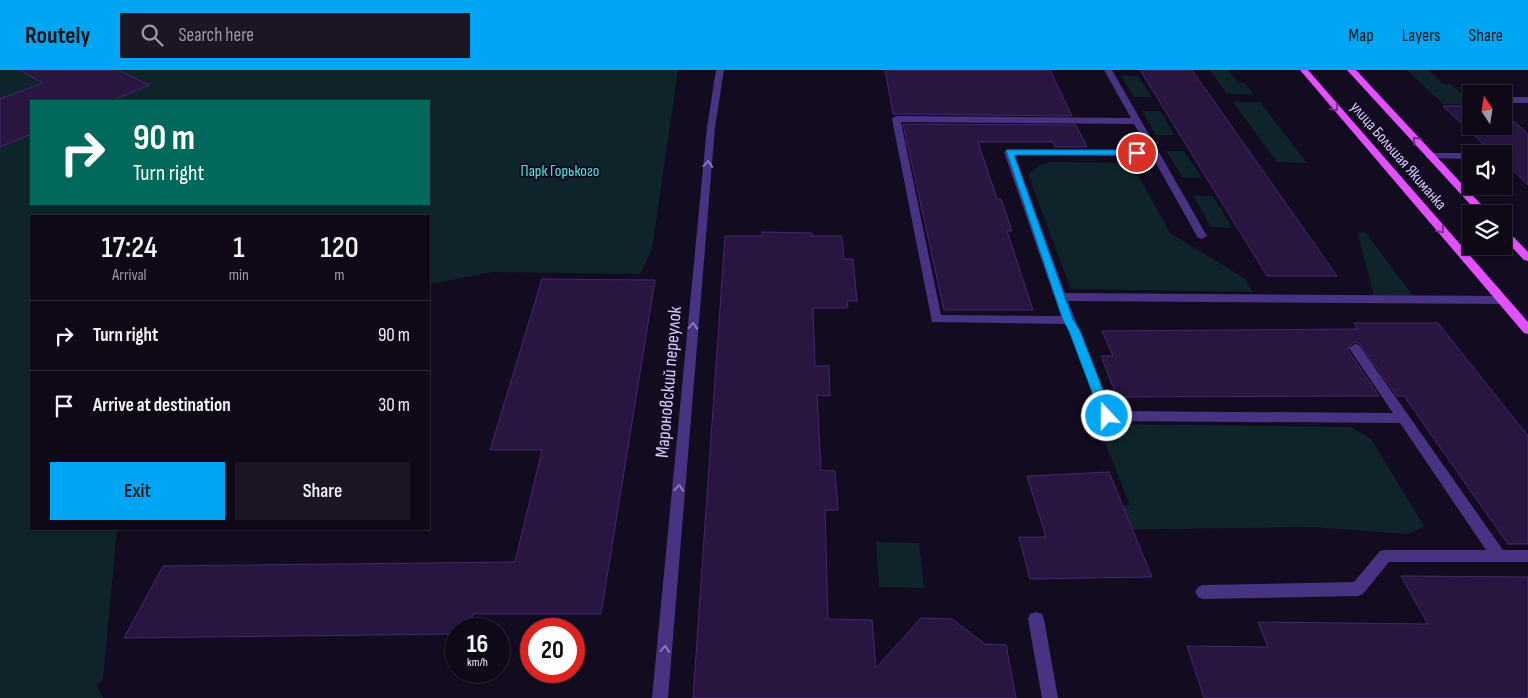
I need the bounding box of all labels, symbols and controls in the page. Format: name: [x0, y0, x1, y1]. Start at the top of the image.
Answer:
search box: [120, 13, 470, 58]
text: Routely: [25, 21, 90, 50]
icon: search: [138, 21, 166, 49]
text: Search here: [178, 24, 254, 47]
text: Map: [1349, 25, 1374, 46]
text: Layers: [1402, 25, 1441, 46]
text: Share: [1469, 25, 1503, 46]
north arrow: [1462, 85, 1512, 135]
map controls: [1462, 85, 1512, 255]
street label: улица Большая Якиманка: [1346, 98, 1450, 214]
one-way arrow: [1329, 102, 1338, 111]
text: 90 m: [133, 117, 195, 160]
icon: right: [50, 120, 115, 185]
pin: [1116, 132, 1158, 174]
one-way arrow: [1413, 137, 1422, 146]
icon: arrive: [1123, 139, 1151, 167]
button: sound: [1462, 145, 1512, 195]
text: Turn right: [133, 160, 204, 187]
one-way arrow: [702, 160, 713, 168]
park label: Парк Горького: [521, 162, 599, 181]
button: layers: [1462, 205, 1512, 255]
one-way arrow: [1436, 225, 1445, 234]
text: 17:24: [101, 230, 157, 266]
text: 1: [233, 230, 244, 266]
text: 120: [320, 230, 359, 266]
text: Arrival: [112, 266, 147, 285]
text: min: [229, 266, 249, 285]
text: m: [334, 266, 345, 285]
street label: Мароновский переулок: [651, 304, 687, 459]
one-way arrow: [688, 321, 699, 329]
icon: right: [50, 322, 78, 350]
text: Turn right: [93, 324, 158, 347]
text: 90 m: [378, 324, 410, 347]
position arrow: [1080, 389, 1132, 441]
icon: arrive: [50, 392, 78, 420]
text: Arrive at destination: [93, 394, 231, 417]
text: 30 m: [378, 394, 410, 417]
button: Exit: [50, 462, 225, 520]
button: Share: [235, 462, 410, 520]
one-way arrow: [673, 483, 684, 491]
speed limit sign: 20: [520, 618, 585, 683]
text: 16: [467, 629, 488, 660]
one-way arrow: [659, 645, 670, 653]
text: km/h: [467, 655, 488, 670]

